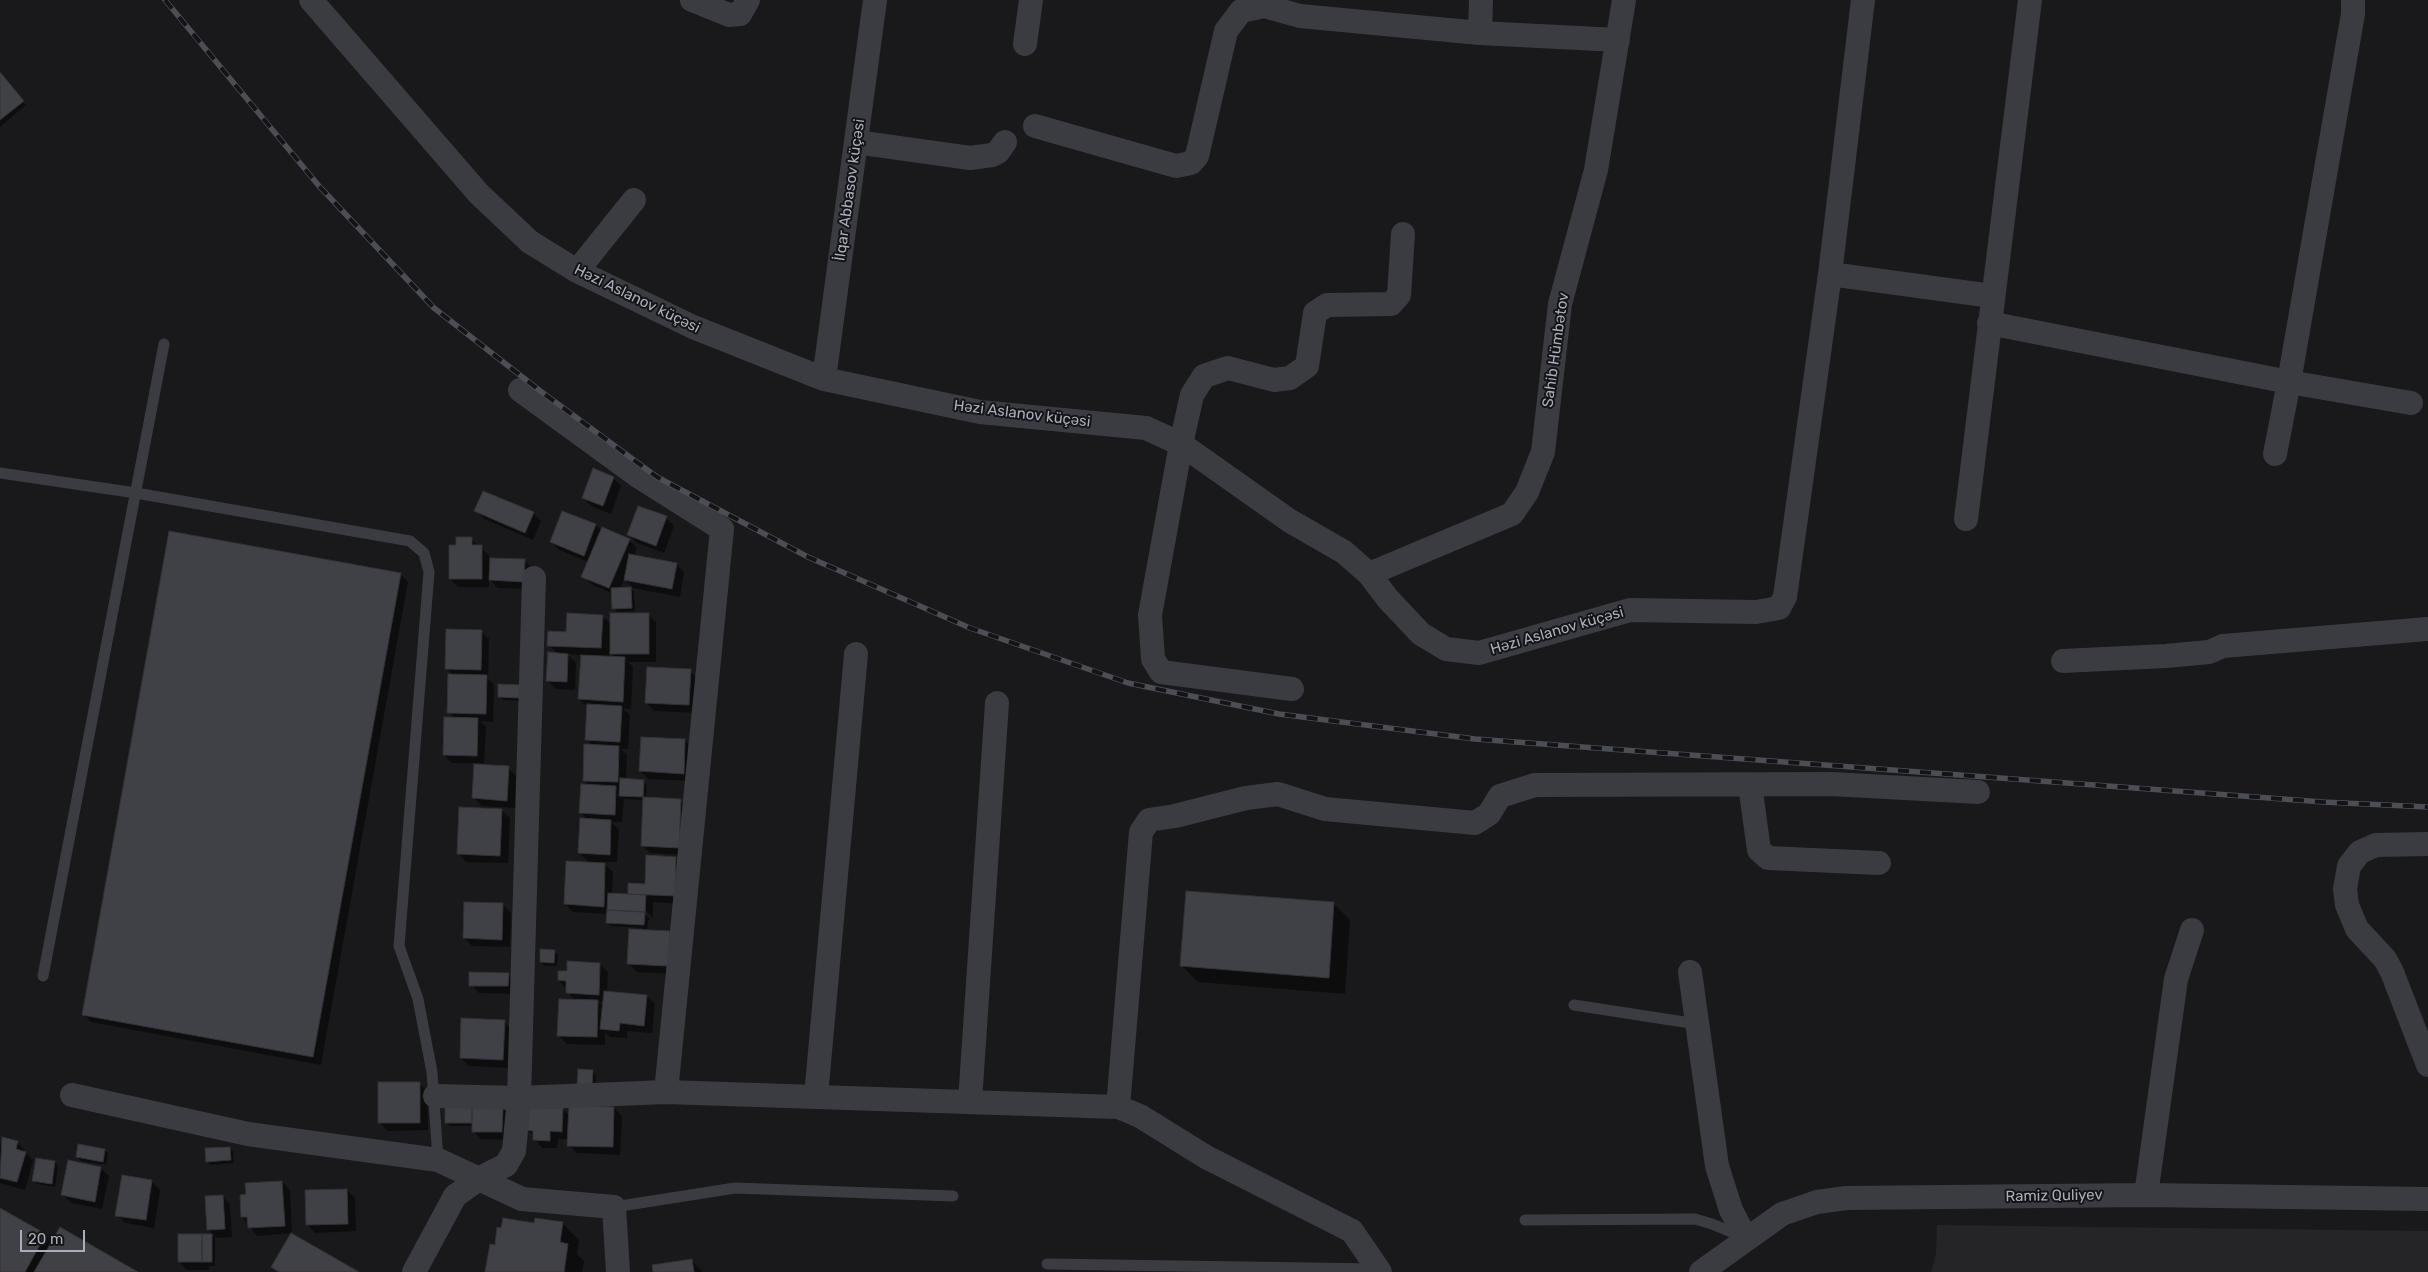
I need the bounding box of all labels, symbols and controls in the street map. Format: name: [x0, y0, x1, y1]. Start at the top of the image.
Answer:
street label: İlqar Abbasov küçəsi: [831, 118, 869, 262]
street label: Həzi Aslanov küçəsi: [571, 261, 703, 337]
street label: Sahib Hümbətov: [1539, 291, 1573, 409]
street label: Həzi Aslanov küçəsi: [953, 397, 1091, 431]
street label: Həzi Aslanov küçəsi: [1488, 603, 1626, 659]
street label: Ramiz Quliyev: [2005, 1186, 2103, 1206]
scale bar: [22, 1220, 88, 1252]
text: 20 m: [28, 1230, 63, 1248]

